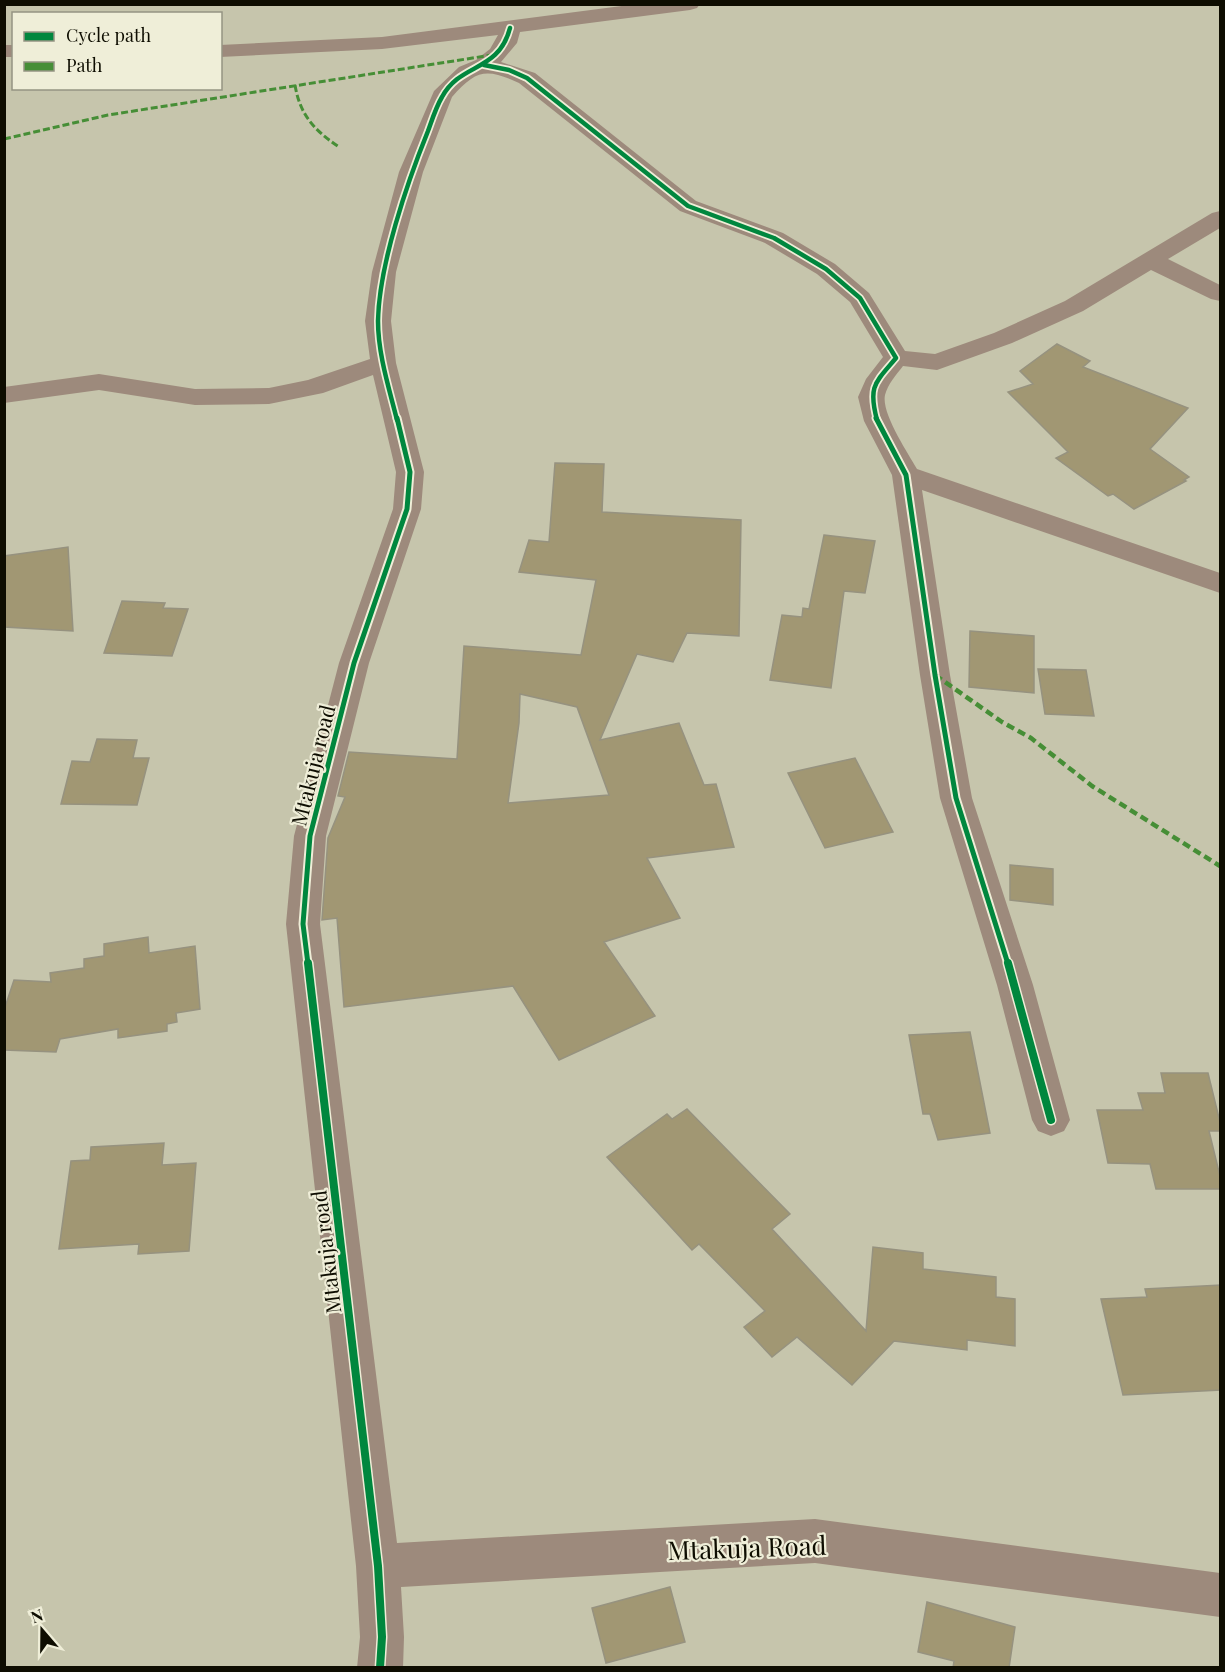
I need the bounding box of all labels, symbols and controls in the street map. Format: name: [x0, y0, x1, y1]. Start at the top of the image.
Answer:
legend: [12, 12, 222, 90]
text: Cycle path: [66, 23, 151, 47]
text: Path: [66, 53, 103, 77]
street label: Mtakuja road: [283, 701, 341, 829]
street label: Mtakuja road: [304, 1189, 346, 1315]
street label: Mtakuja Road: [667, 1527, 827, 1567]
north arrow: [12, 1600, 72, 1660]
text: N: [28, 1603, 46, 1627]

